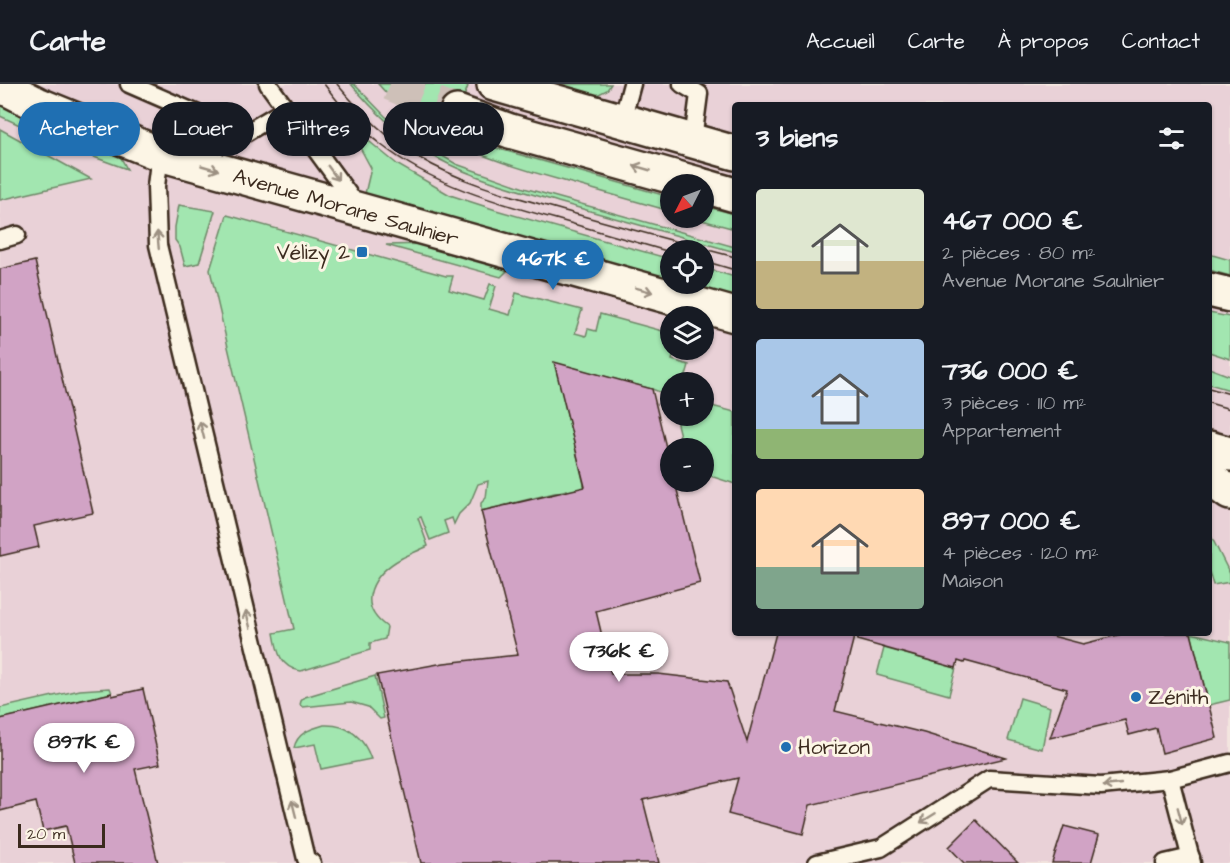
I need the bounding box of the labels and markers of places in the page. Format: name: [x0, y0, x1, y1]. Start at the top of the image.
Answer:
place label: Vélizy 2: [277, 238, 350, 269]
pin: 467K €: [504, 240, 602, 291]
marker: Vélizy 2: [355, 245, 369, 259]
pin: 736K €: [570, 632, 668, 683]
place label: Zénith: [1148, 683, 1209, 712]
marker: Zénith: [1129, 690, 1143, 704]
pin: 897K €: [35, 723, 133, 774]
place label: Horizon: [798, 733, 870, 762]
marker: Horizon: [779, 740, 793, 754]

